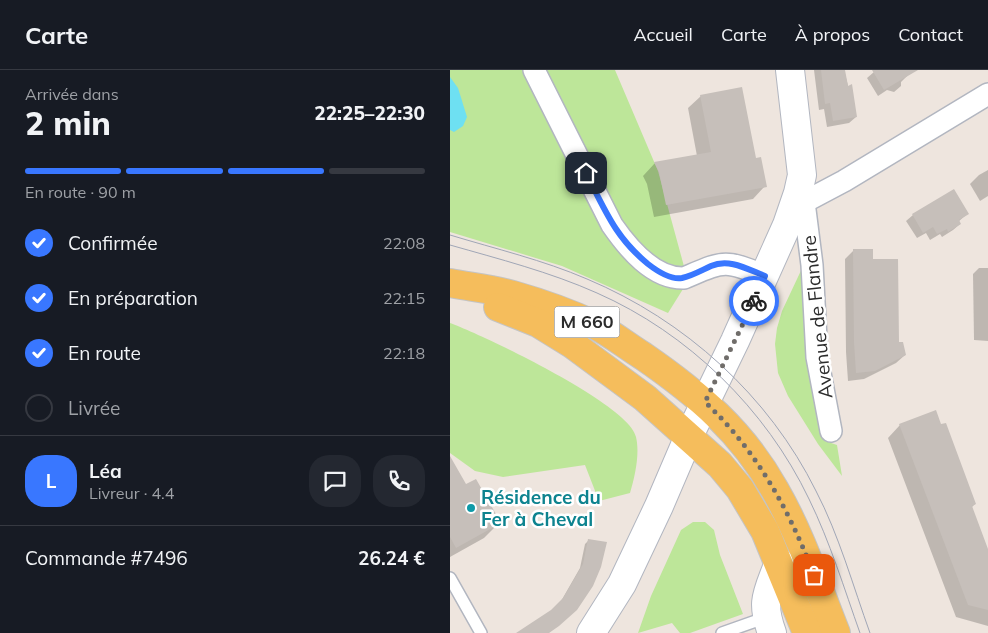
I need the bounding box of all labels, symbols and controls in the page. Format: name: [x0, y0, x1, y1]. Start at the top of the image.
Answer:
text: Carte: [25, 20, 88, 50]
text: Accueil: [633, 23, 693, 46]
text: Carte: [721, 23, 767, 46]
text: À propos: [795, 23, 870, 46]
text: Contact: [898, 23, 963, 46]
text: Arrivée dans: [25, 84, 119, 104]
text: 22:25–22:30: [314, 101, 425, 125]
text: 2 min: [25, 103, 111, 143]
pin: [565, 152, 607, 194]
icon: home: [572, 159, 600, 187]
text: En route · 90 m: [25, 182, 136, 202]
icon: check: [25, 229, 53, 257]
text: Confirmée: [68, 231, 157, 255]
text: 22:08: [383, 233, 425, 253]
street label: Avenue de Flandre: [796, 234, 838, 400]
courier: [729, 276, 779, 326]
icon: check: [25, 284, 53, 312]
text: En préparation: [68, 286, 198, 310]
icon: bike: [740, 287, 768, 315]
text: 22:15: [383, 288, 425, 308]
road number: M 660: [554, 306, 620, 338]
icon: check: [25, 339, 53, 367]
text: En route: [68, 341, 141, 365]
text: 22:18: [383, 343, 425, 363]
text: Livrée: [68, 396, 120, 420]
button: chat: [309, 455, 361, 507]
button: phone: [373, 455, 425, 507]
text: Léa: [89, 459, 122, 483]
text: L: [46, 469, 56, 493]
text: Livreur · 4.4: [89, 483, 174, 503]
place label: Résidence du Fer à Cheval: [481, 485, 601, 531]
marker: Résidence du Fer à Cheval: [465, 502, 477, 514]
text: Commande #7496: [25, 546, 188, 570]
text: 26.24 €: [358, 546, 425, 570]
pin: [793, 554, 835, 596]
icon: bag: [800, 561, 828, 589]

